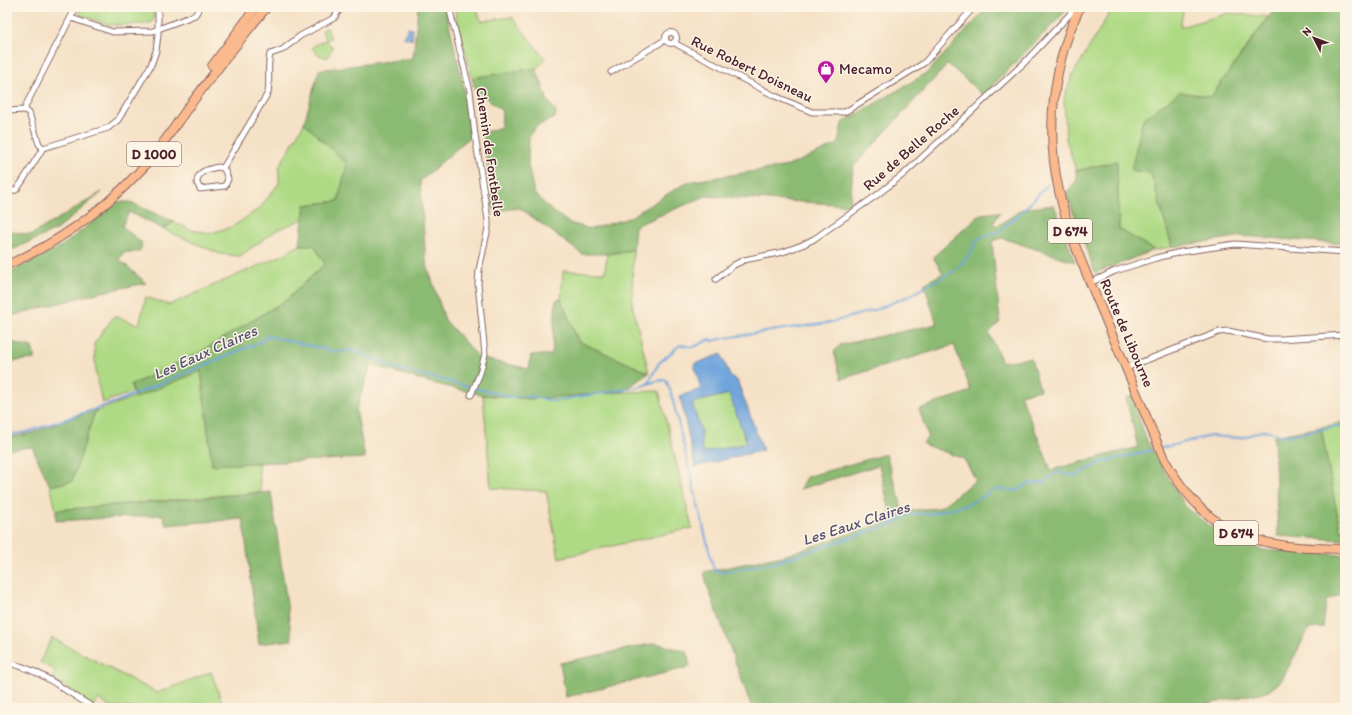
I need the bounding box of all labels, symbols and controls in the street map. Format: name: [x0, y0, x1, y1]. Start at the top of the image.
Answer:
north arrow: [1294, 18, 1334, 58]
text: N: [1300, 25, 1314, 39]
street label: Rue Robert Doisneau: [688, 32, 816, 107]
shop icon: Mecamo: [816, 59, 836, 84]
place label: Mecamo: [839, 60, 892, 78]
street label: Chemin de Fontbelle: [472, 86, 508, 218]
street label: Rue de Belle Roche: [859, 101, 963, 195]
road number: D 1000: [127, 142, 181, 166]
road number: D 674: [1048, 219, 1092, 243]
street label: Route de Libourne: [1096, 276, 1158, 390]
water label: Les Eaux Claires: [150, 320, 261, 383]
water label: Les Eaux Claires: [800, 496, 913, 549]
road number: D 674: [1214, 521, 1258, 545]

